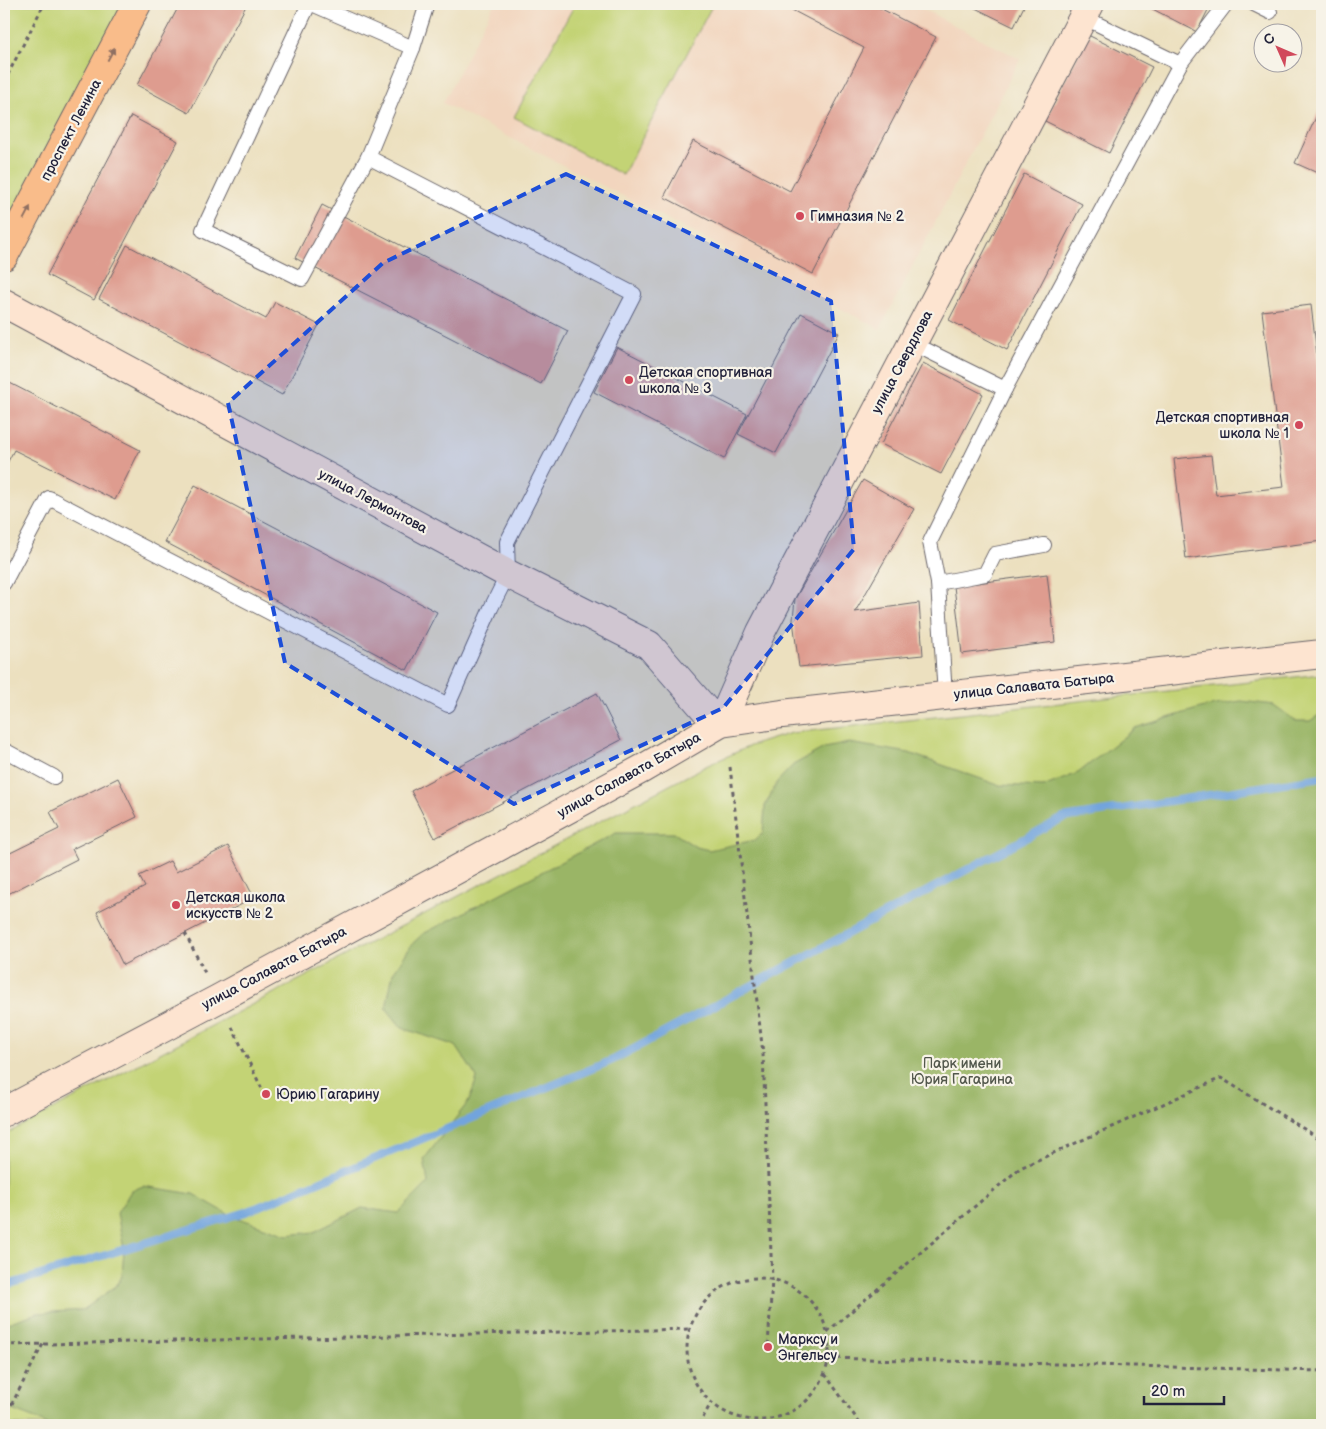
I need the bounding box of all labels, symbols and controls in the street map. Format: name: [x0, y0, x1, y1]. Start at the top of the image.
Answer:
north arrow: [1254, 22, 1304, 72]
text: С: [1260, 30, 1279, 49]
one-way arrow: [107, 46, 115, 61]
street label: проспект Ленина: [37, 76, 105, 184]
one-way arrow: [22, 206, 31, 219]
place label: Гимназия № 2: [810, 208, 905, 225]
marker: Гимназия № 2: [794, 210, 806, 222]
street label: улица Свердлова: [868, 307, 937, 416]
place label: Детская спортивная школа № 3: [639, 364, 773, 397]
marker: Детская спортивная школа № 3: [623, 374, 635, 386]
place label: Детская спортивная школа № 1: [1156, 409, 1289, 442]
marker: Детская спортивная школа № 1: [1293, 419, 1305, 431]
street label: улица Лермонтова: [316, 465, 431, 537]
street label: улица Салавата Батыра: [953, 669, 1116, 703]
street label: улица Салавата Батыра: [554, 728, 704, 821]
place label: Детская школа искусств № 2: [186, 889, 286, 922]
marker: Детская школа искусств № 2: [170, 899, 182, 911]
street label: улица Салавата Батыра: [199, 922, 350, 1013]
park label: Парк имени Юрия Гагарина: [911, 1055, 1014, 1088]
place label: Юрию Гагарину: [276, 1086, 380, 1103]
marker: Юрию Гагарину: [260, 1088, 272, 1100]
place label: Марксу и Энгельсу: [778, 1331, 838, 1364]
marker: Марксу и Энгельсу: [762, 1341, 774, 1353]
scale bar: [1144, 1374, 1224, 1406]
text: 20 m: [1151, 1382, 1185, 1401]

